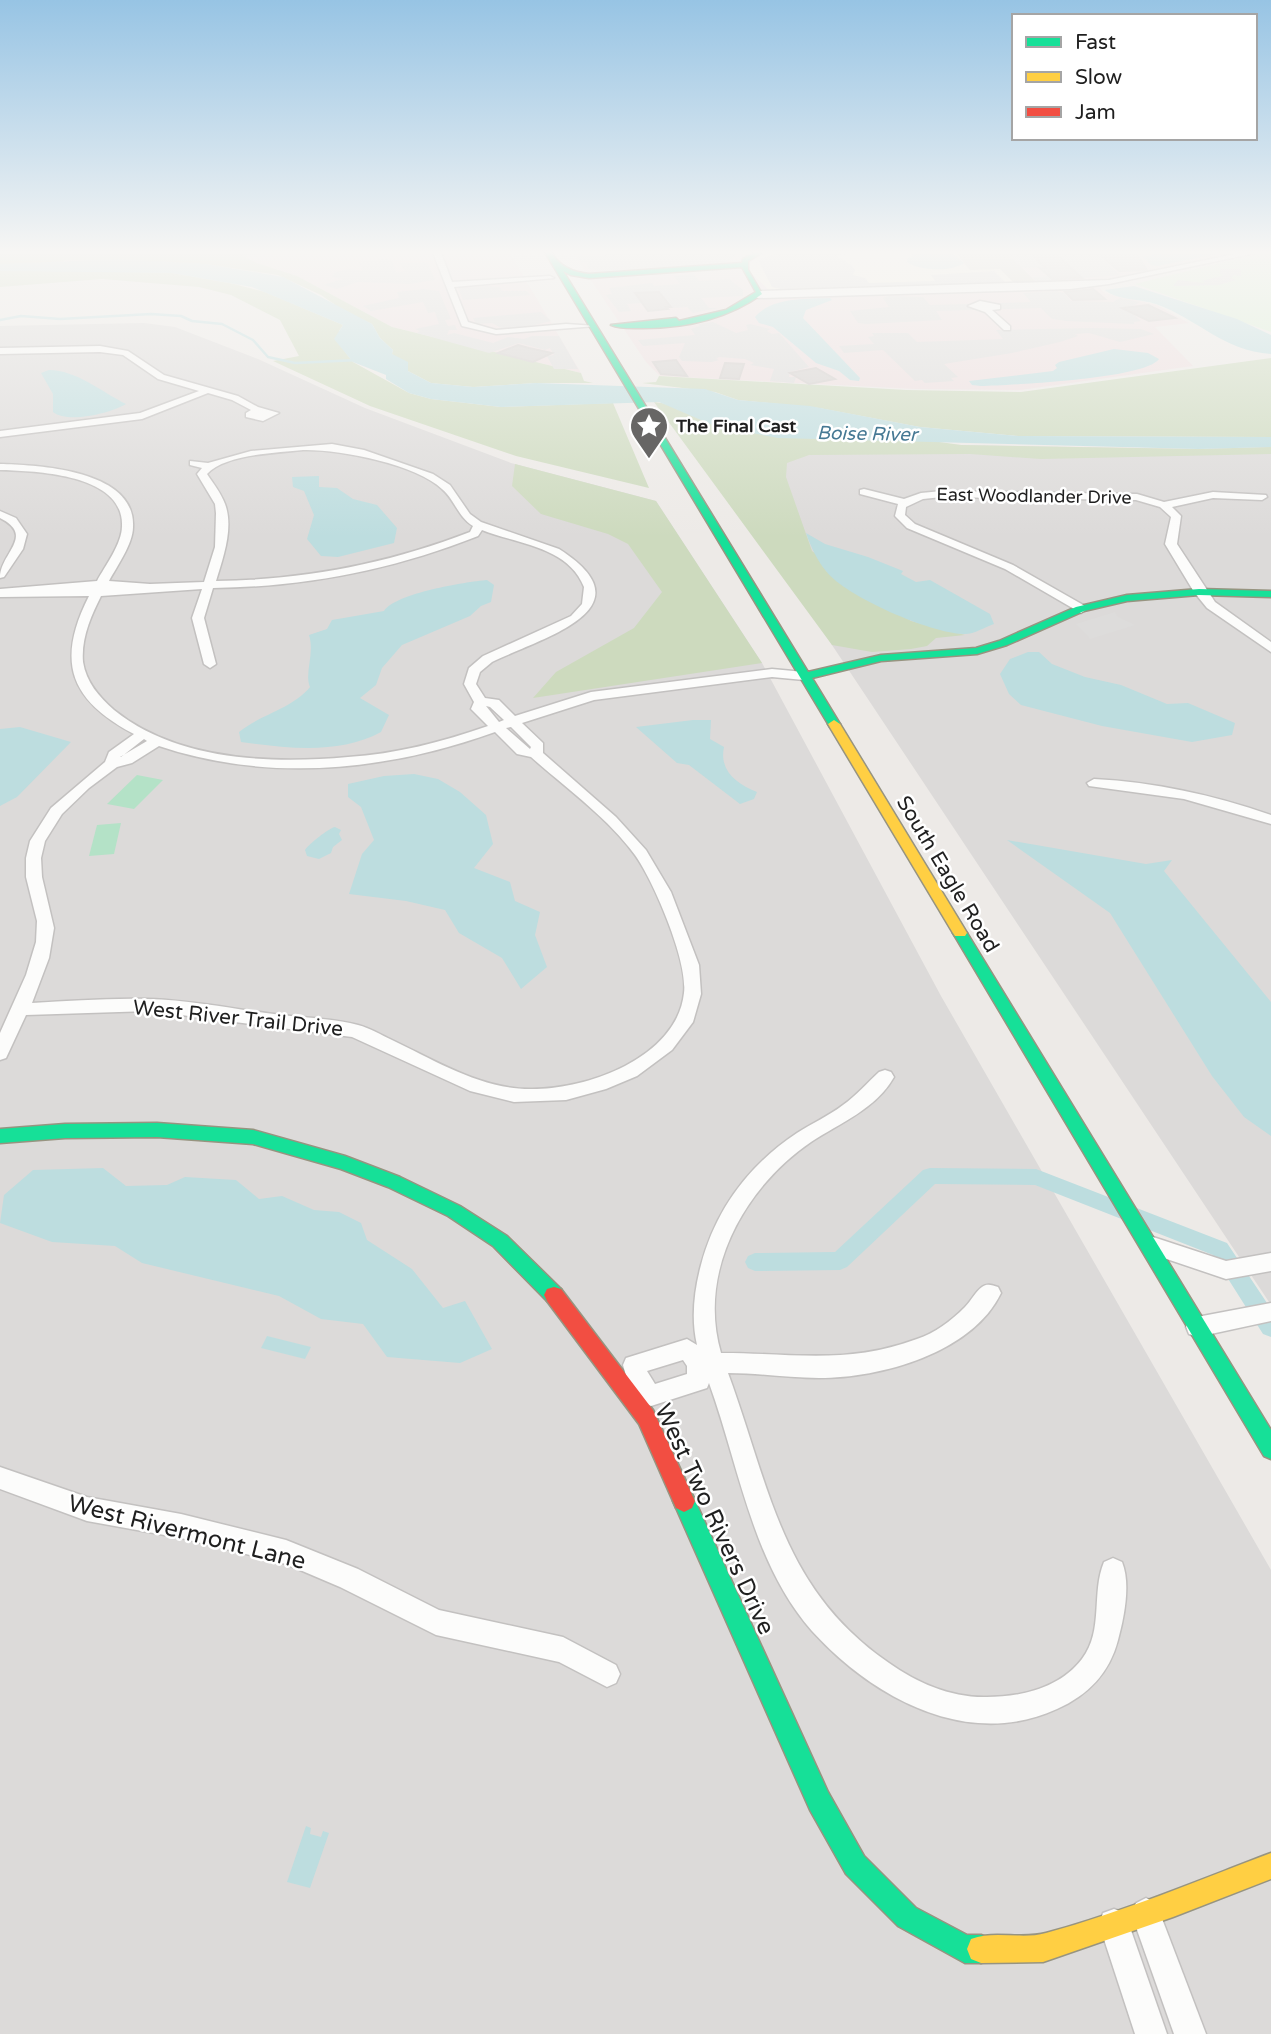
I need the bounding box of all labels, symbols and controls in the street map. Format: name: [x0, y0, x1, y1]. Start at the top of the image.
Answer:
legend: [1012, 14, 1257, 140]
text: Fast: [1075, 30, 1116, 55]
text: Slow: [1075, 65, 1123, 90]
text: Jam: [1075, 100, 1116, 125]
place icon: The Final Cast: [628, 405, 670, 460]
place label: The Final Cast: [675, 415, 796, 437]
water label: Boise River: [817, 422, 920, 446]
street label: East Woodlander Drive: [936, 483, 1132, 509]
street label: South Eagle Road: [891, 791, 1004, 957]
street label: West River Trail Drive: [132, 995, 344, 1042]
street label: West Two Rivers Drive: [648, 1399, 781, 1639]
street label: West Rivermont Lane: [65, 1489, 309, 1576]

